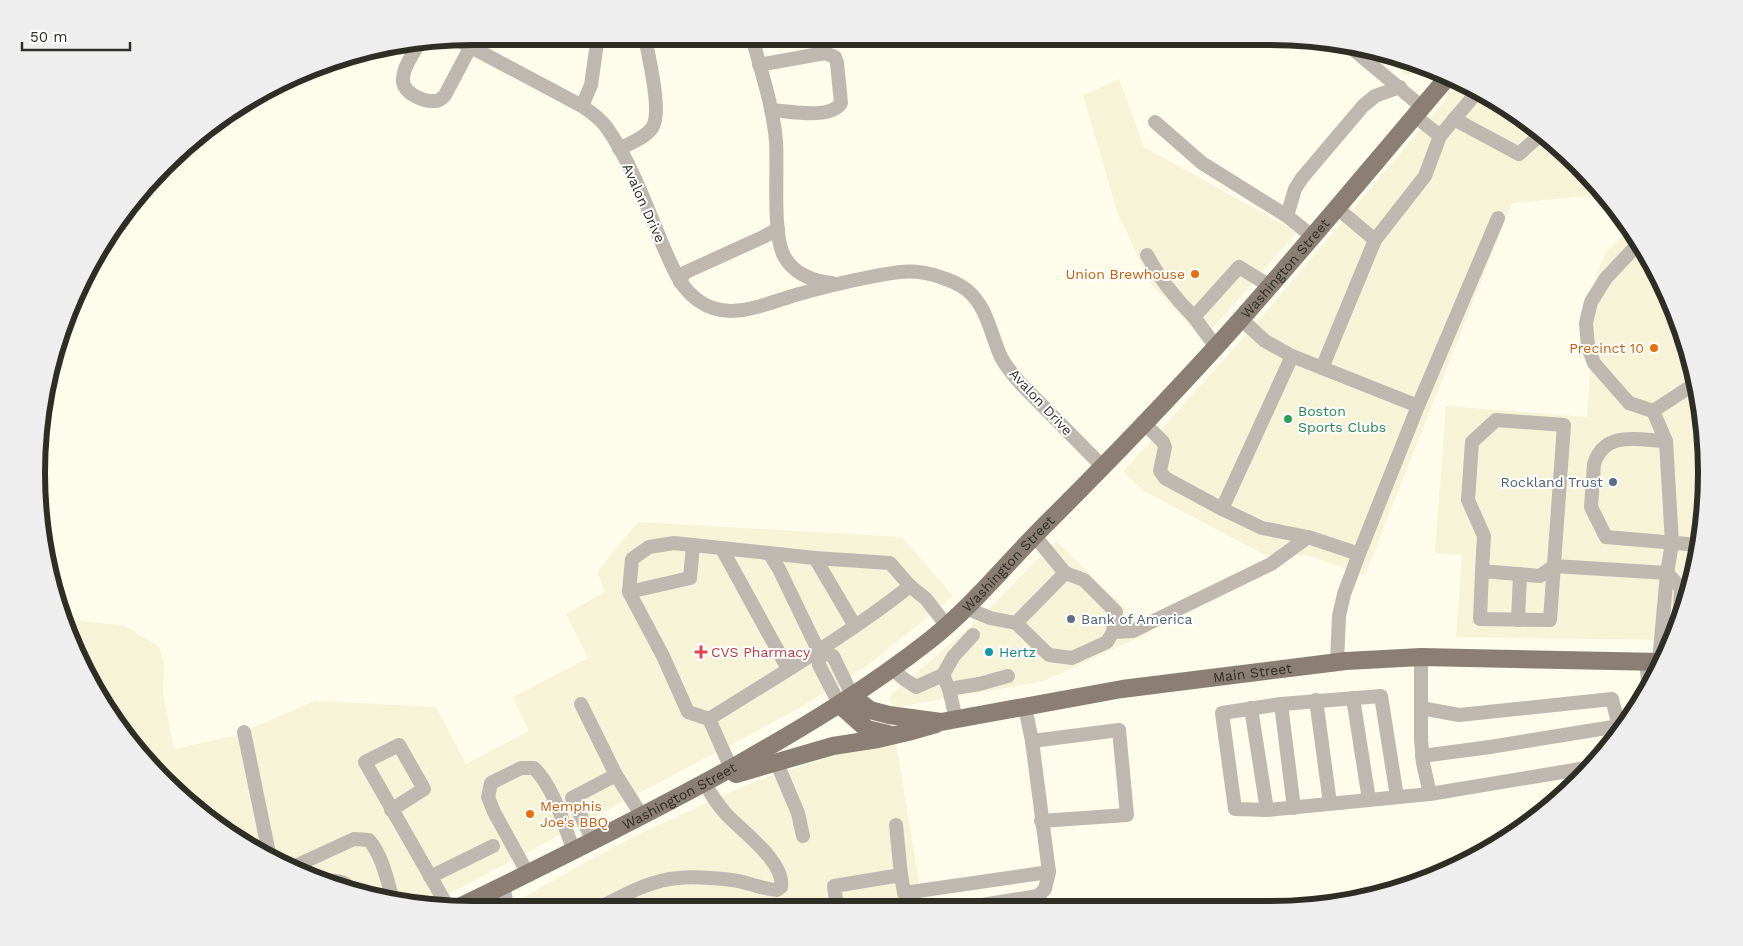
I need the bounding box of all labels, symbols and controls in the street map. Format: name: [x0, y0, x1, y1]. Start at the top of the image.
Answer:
scale bar: [22, 20, 130, 52]
text: 50 m: [30, 28, 67, 46]
street label: Avalon Drive: [619, 161, 669, 245]
street label: Washington Street: [1238, 215, 1333, 322]
place label: Union Brewhouse: [1066, 266, 1185, 282]
marker: Union Brewhouse: [1189, 268, 1201, 280]
place label: Precinct 10: [1569, 340, 1644, 356]
marker: Precinct 10: [1648, 342, 1660, 354]
street label: Avalon Drive: [1006, 366, 1076, 438]
place label: Boston Sports Clubs: [1298, 403, 1386, 435]
marker: Boston Sports Clubs: [1282, 413, 1294, 425]
place label: Rockland Trust: [1501, 474, 1603, 490]
marker: Rockland Trust: [1607, 476, 1619, 488]
street label: Washington Street: [959, 512, 1058, 615]
place label: Bank of America: [1081, 611, 1193, 627]
marker: Bank of America: [1065, 613, 1077, 625]
place label: CVS Pharmacy: [711, 644, 811, 660]
place label: Hertz: [999, 644, 1036, 660]
marker: CVS Pharmacy: [695, 646, 707, 658]
marker: Hertz: [983, 646, 995, 658]
street label: Main Street: [1212, 660, 1293, 686]
street label: Washington Street: [619, 759, 739, 833]
place label: Memphis Joe's BBQ: [540, 798, 608, 830]
marker: Memphis Joe's BBQ: [524, 808, 536, 820]

